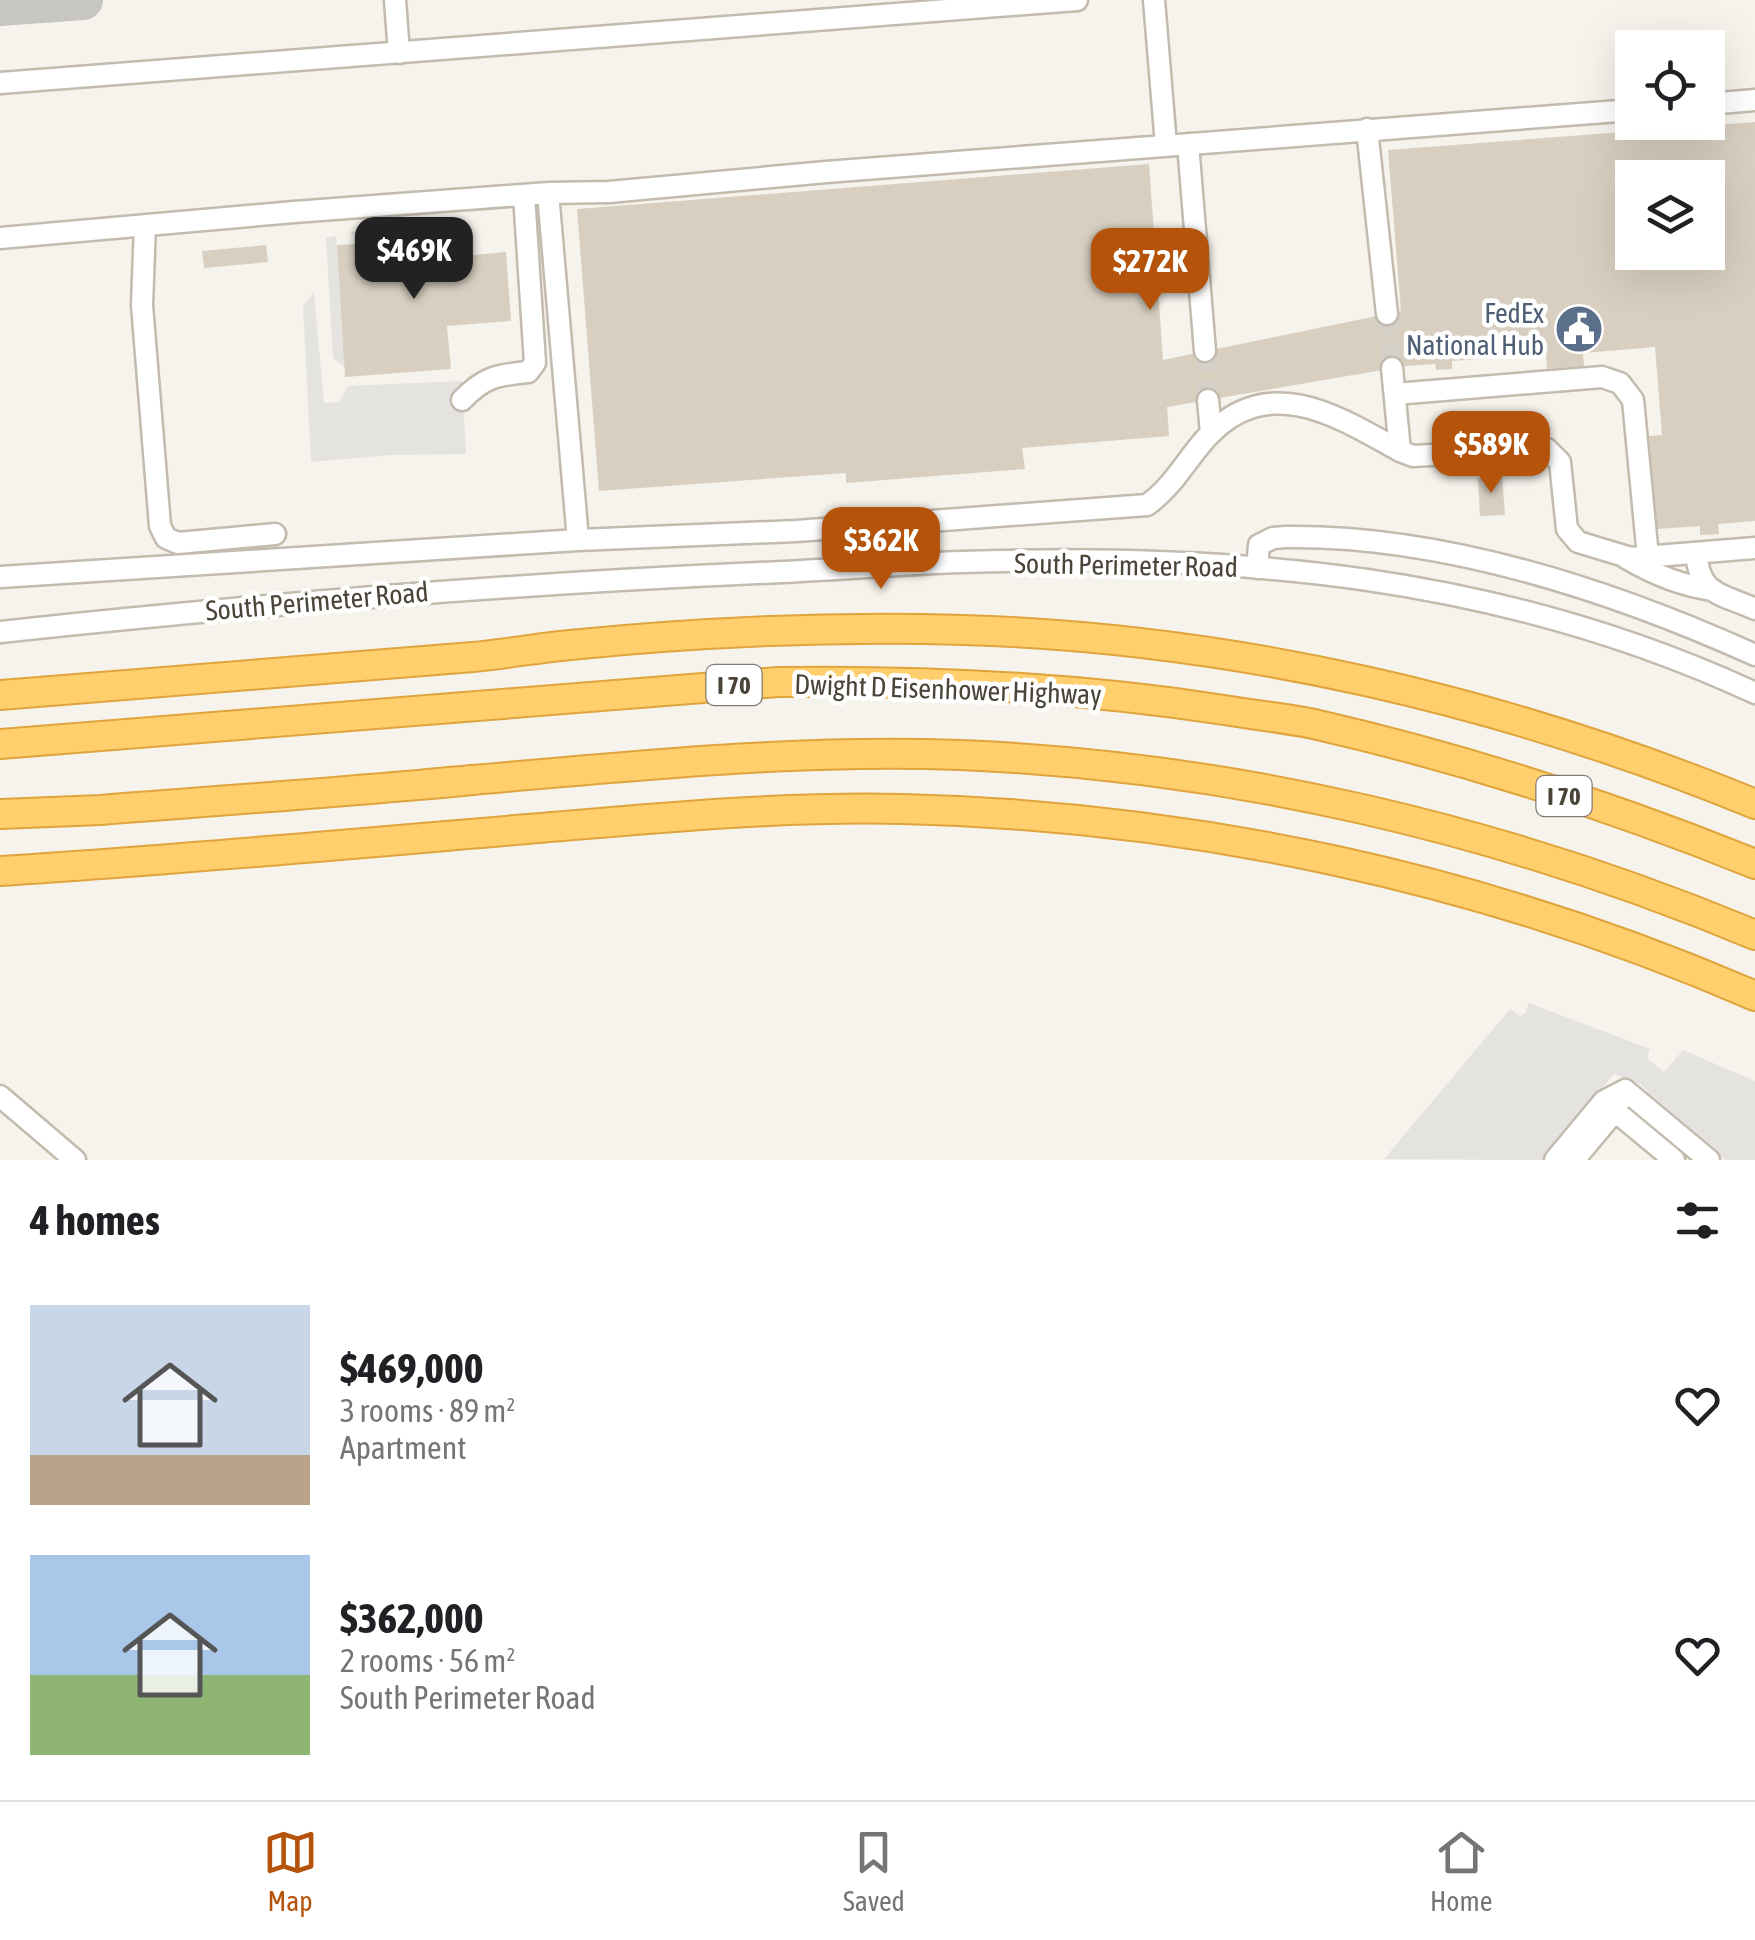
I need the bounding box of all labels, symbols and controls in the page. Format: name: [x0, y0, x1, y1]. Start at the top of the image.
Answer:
map controls: [1615, 30, 1725, 270]
button: locate: [1615, 30, 1725, 140]
button: layers: [1615, 160, 1725, 270]
pin: $469K: [344, 217, 484, 302]
pin: $272K: [1080, 228, 1220, 313]
text: $469K: [377, 231, 451, 268]
text: $272K: [1113, 242, 1187, 279]
place label: FedEx National Hub: [1406, 297, 1544, 361]
public building icon: FedEx National Hub: [1553, 303, 1605, 355]
pin: $589K: [1421, 411, 1561, 496]
text: $589K: [1454, 425, 1528, 462]
pin: $362K: [811, 507, 951, 592]
text: $362K: [844, 521, 918, 558]
street label: South Perimeter Road: [1014, 547, 1238, 583]
street label: South Perimeter Road: [204, 575, 430, 627]
road number: I 70: [706, 665, 762, 705]
street label: Dwight D Eisenhower Highway: [794, 668, 1102, 710]
road number: I 70: [1536, 776, 1592, 816]
icon: filters: [1670, 1193, 1725, 1248]
text: 4 homes: [30, 1196, 160, 1244]
text: $469,000: [340, 1344, 484, 1392]
icon: home: [110, 1345, 230, 1465]
icon: heart: [1670, 1378, 1725, 1433]
text: 3 rooms · 89 m²: [340, 1392, 515, 1429]
text: Apartment: [340, 1429, 466, 1466]
text: $362,000: [340, 1594, 484, 1642]
icon: home: [110, 1595, 230, 1715]
icon: heart: [1670, 1628, 1725, 1683]
text: 2 rooms · 56 m²: [340, 1642, 515, 1679]
text: South Perimeter Road: [340, 1679, 596, 1716]
tab: Map: [263, 1825, 318, 1917]
tab: Saved: [843, 1825, 905, 1917]
tab: Home: [1430, 1825, 1492, 1917]

